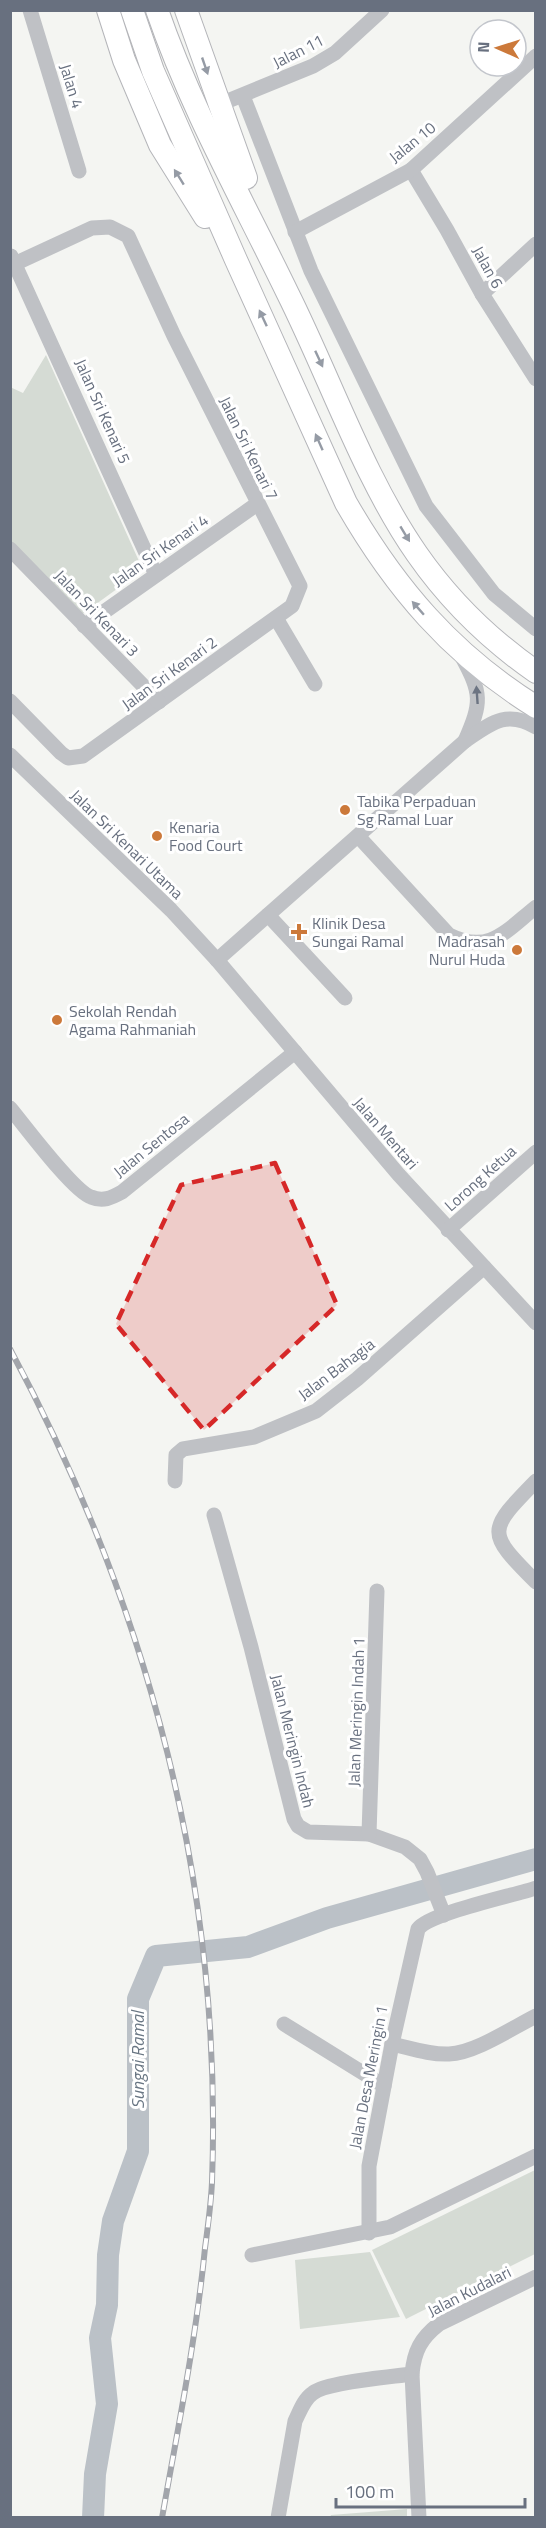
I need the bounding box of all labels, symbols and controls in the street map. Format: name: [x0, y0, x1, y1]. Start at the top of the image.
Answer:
north arrow: [468, 18, 528, 78]
street label: Jalan 11: [268, 28, 328, 74]
text: N: [471, 41, 495, 53]
one-way arrow: [200, 57, 210, 75]
street label: Jalan 4: [54, 61, 90, 111]
street label: Jalan 10: [383, 116, 441, 168]
one-way arrow: [174, 169, 185, 185]
street label: Jalan 6: [466, 241, 510, 293]
one-way arrow: [258, 310, 267, 327]
one-way arrow: [314, 351, 324, 369]
street label: Jalan Sri Kenari 5: [69, 355, 137, 467]
street label: Jalan Sri Kenari 7: [213, 392, 285, 504]
one-way arrow: [314, 433, 323, 450]
street label: Jalan Sri Kenari 4: [107, 508, 213, 592]
one-way arrow: [400, 526, 411, 542]
street label: Jalan Sri Kenari 3: [49, 564, 145, 662]
one-way arrow: [412, 601, 425, 616]
street label: Jalan Sri Kenari 2: [116, 630, 222, 716]
one-way arrow: [472, 685, 481, 704]
street label: Jalan Sri Kenari Utama: [65, 784, 189, 904]
place label: Tabika Perpaduan Sg Ramal Luar: [357, 789, 476, 831]
marker: Tabika Perpaduan Sg Ramal Luar: [338, 803, 352, 817]
place label: Kenaria Food Court: [169, 815, 243, 857]
marker: Kenaria Food Court: [150, 829, 164, 843]
place label: Klinik Desa Sungai Ramal: [312, 911, 404, 953]
marker: Klinik Desa Sungai Ramal: [290, 923, 308, 941]
place label: Madrasah Nurul Huda: [429, 929, 505, 971]
marker: Madrasah Nurul Huda: [510, 943, 524, 957]
place label: Sekolah Rendah Agama Rahmaniah: [69, 999, 196, 1041]
marker: Sekolah Rendah Agama Rahmaniah: [50, 1013, 64, 1027]
street label: Jalan Mentari: [348, 1091, 424, 1175]
street label: Jalan Sentosa: [108, 1107, 194, 1183]
street label: Lorong Ketua: [439, 1139, 521, 1217]
street label: Jalan Bahagia: [293, 1332, 379, 1406]
street label: Jalan Meringin Indah 1: [341, 1637, 371, 1787]
street label: Jalan Meringin Indah: [265, 1672, 321, 1810]
street label: Jalan Desa Meringin 1: [342, 2003, 394, 2151]
water label: Sungai Ramal: [124, 2009, 151, 2109]
street label: Jalan Kudalari: [423, 2260, 515, 2322]
scale bar: [336, 2471, 525, 2509]
text: 100 m: [345, 2478, 394, 2505]

